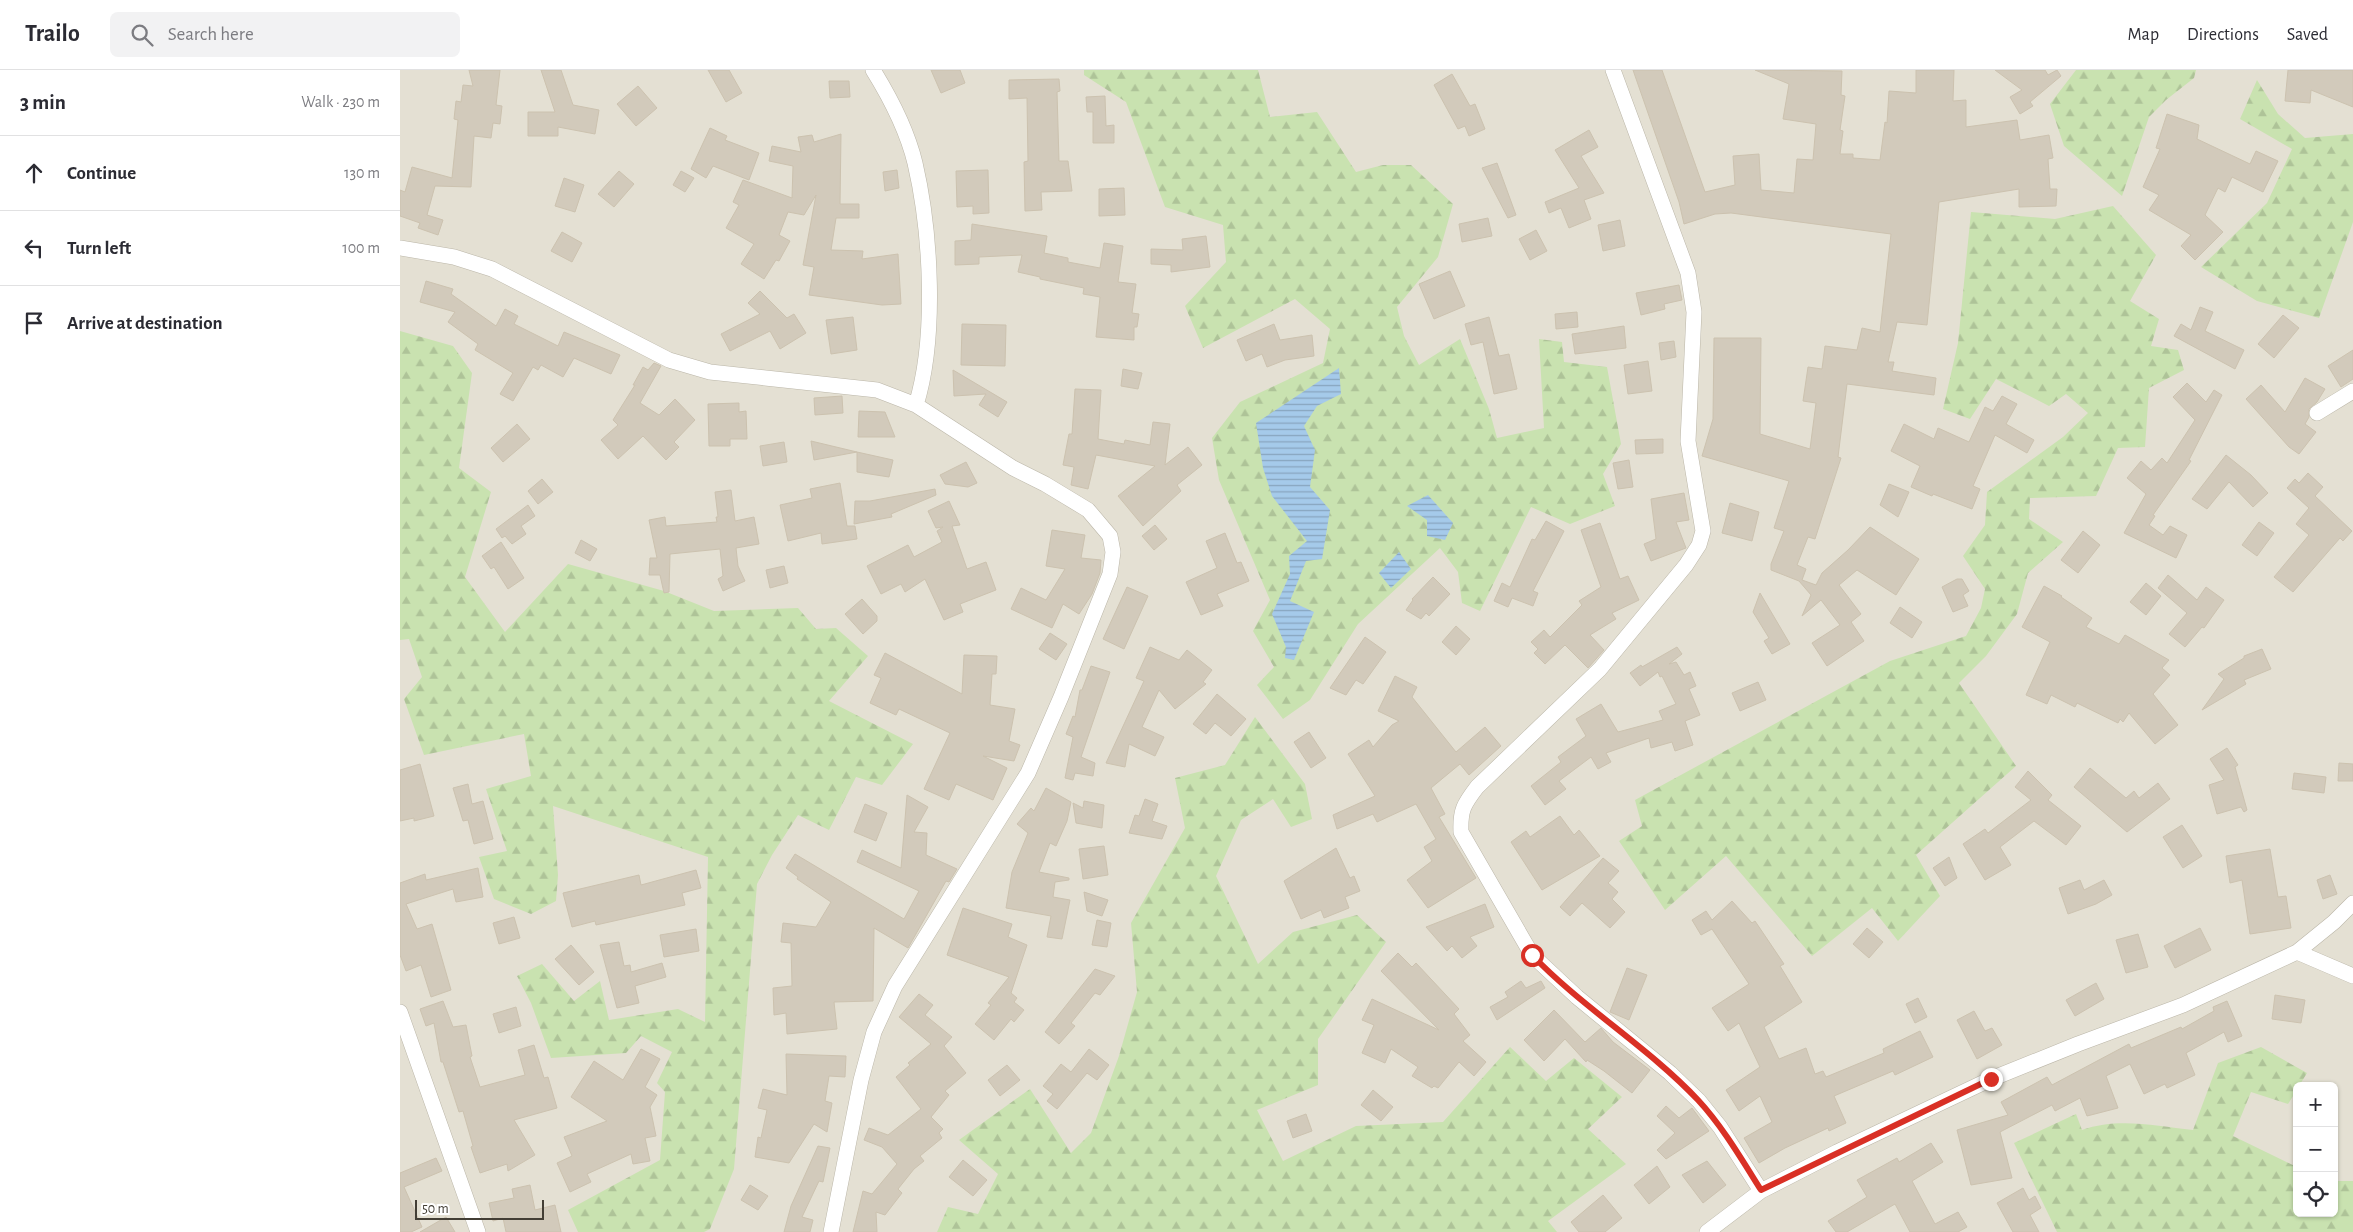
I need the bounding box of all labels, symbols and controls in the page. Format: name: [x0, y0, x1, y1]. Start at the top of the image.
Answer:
search box: [110, 12, 460, 57]
icon: search: [128, 21, 156, 49]
text: Trailo: [25, 22, 80, 46]
text: Search here: [168, 25, 254, 44]
text: Map: [2128, 26, 2159, 44]
text: Directions: [2187, 26, 2259, 44]
text: Saved: [2287, 26, 2328, 44]
text: 3 min: [20, 92, 66, 113]
text: Walk · 230 m: [301, 94, 380, 110]
icon: ahead: [20, 159, 48, 187]
text: Continue: [67, 164, 136, 183]
text: 130 m: [344, 165, 380, 181]
icon: left: [20, 234, 48, 262]
text: Turn left: [67, 239, 131, 258]
text: 100 m: [342, 240, 380, 256]
icon: arrive: [20, 309, 48, 337]
text: Arrive at destination: [67, 314, 223, 333]
route start: [1521, 944, 1544, 967]
route end: [1980, 1068, 2003, 1091]
map controls: [2293, 1082, 2338, 1217]
button: +: [2293, 1082, 2338, 1127]
button: −: [2293, 1127, 2338, 1172]
button: locate: [2293, 1172, 2338, 1217]
scale bar: [415, 1197, 544, 1220]
text: 50 m: [422, 1202, 449, 1216]

